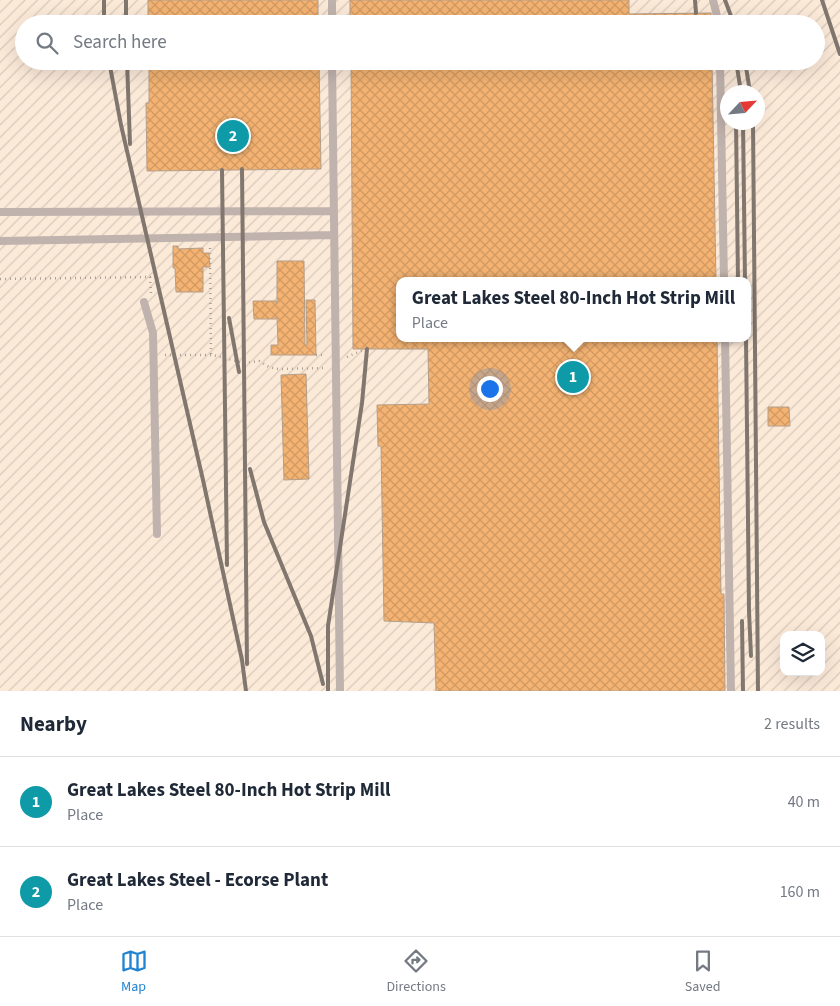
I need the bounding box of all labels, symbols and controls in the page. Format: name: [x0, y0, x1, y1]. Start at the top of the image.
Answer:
search box: [15, 15, 825, 70]
icon: search: [33, 29, 61, 57]
text: Search here: [73, 29, 167, 56]
north arrow: [720, 85, 765, 130]
pin: 2: [217, 117, 249, 155]
popup: [396, 277, 751, 342]
text: Great Lakes Steel 80-Inch Hot Strip Mill: [412, 285, 735, 312]
text: Place: [412, 312, 448, 334]
pin: 1: [557, 358, 589, 396]
your location: [477, 376, 503, 402]
map controls: [780, 631, 825, 676]
button: layers: [780, 631, 825, 676]
text: Nearby: [20, 709, 87, 739]
text: 2 results: [764, 713, 820, 735]
text: Great Lakes Steel 80-Inch Hot Strip Mill: [67, 777, 390, 804]
text: 1: [32, 791, 40, 813]
text: 40 m: [788, 791, 820, 813]
text: Place: [67, 804, 103, 826]
text: Great Lakes Steel - Ecorse Plant: [67, 867, 328, 894]
text: 2: [32, 881, 40, 903]
text: 160 m: [780, 881, 820, 903]
text: Place: [67, 894, 103, 916]
tab: Map: [120, 947, 148, 997]
tab: Directions: [387, 947, 446, 997]
tab: Saved: [685, 947, 720, 997]

